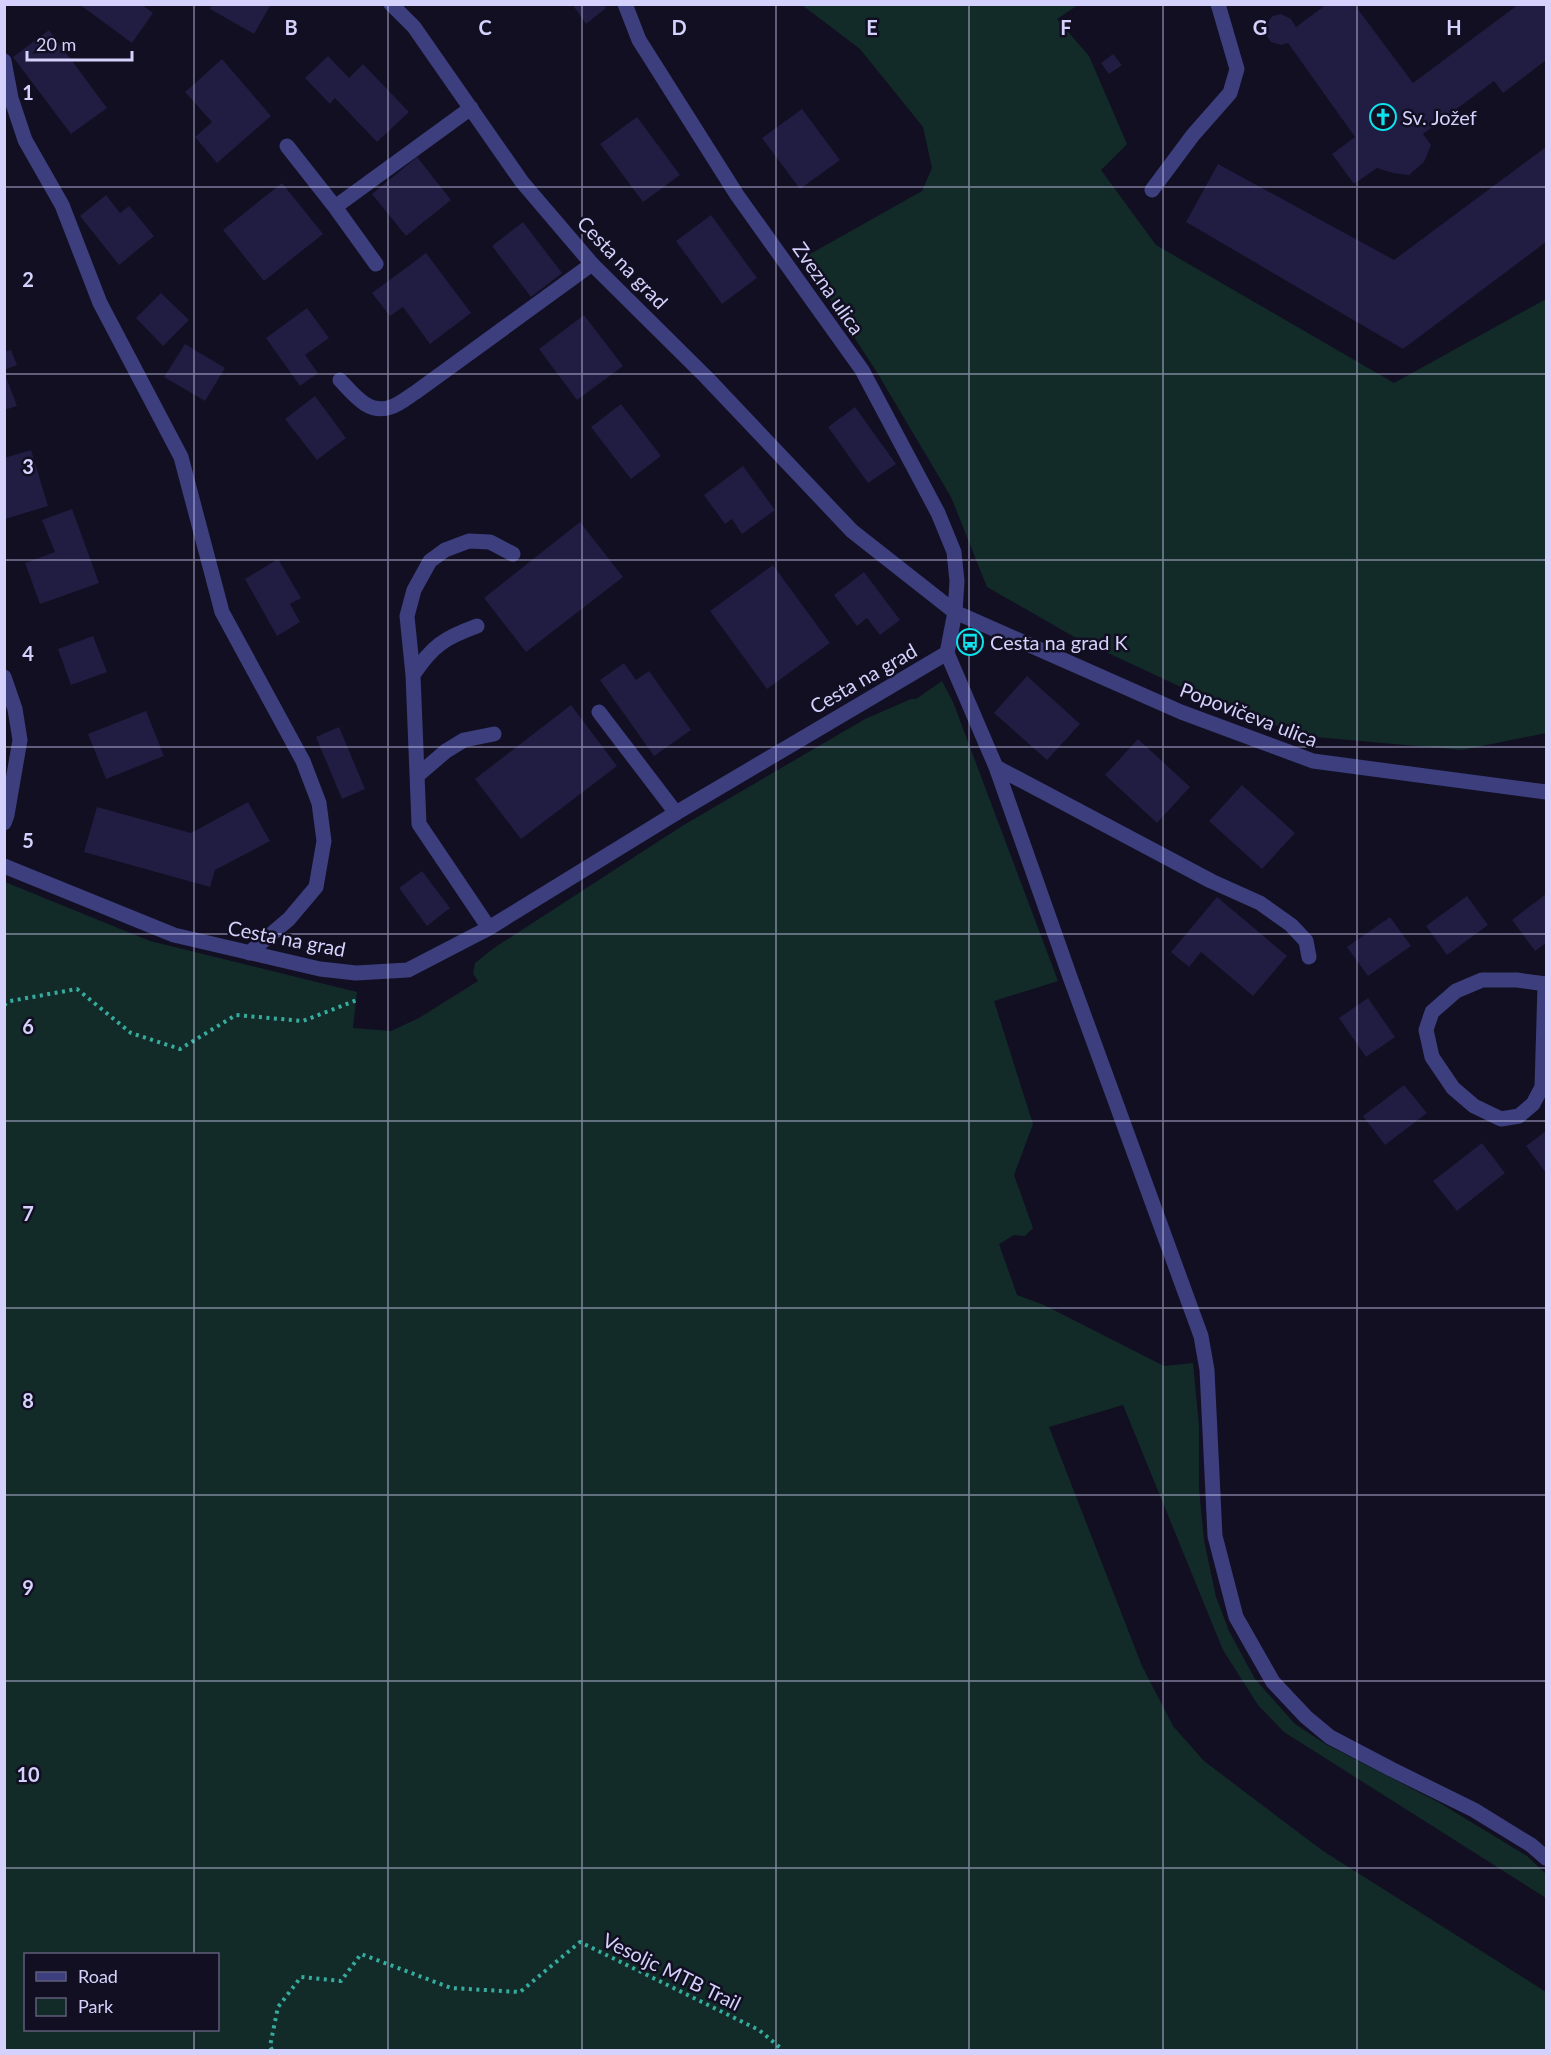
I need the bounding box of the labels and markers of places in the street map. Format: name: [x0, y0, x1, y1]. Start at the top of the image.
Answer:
church icon: Sv. Jožef: [1368, 102, 1398, 132]
place label: Sv. Jožef: [1402, 105, 1477, 129]
bus stop icon: Cesta na grad K: [955, 627, 985, 657]
place label: Cesta na grad K: [990, 630, 1129, 654]

